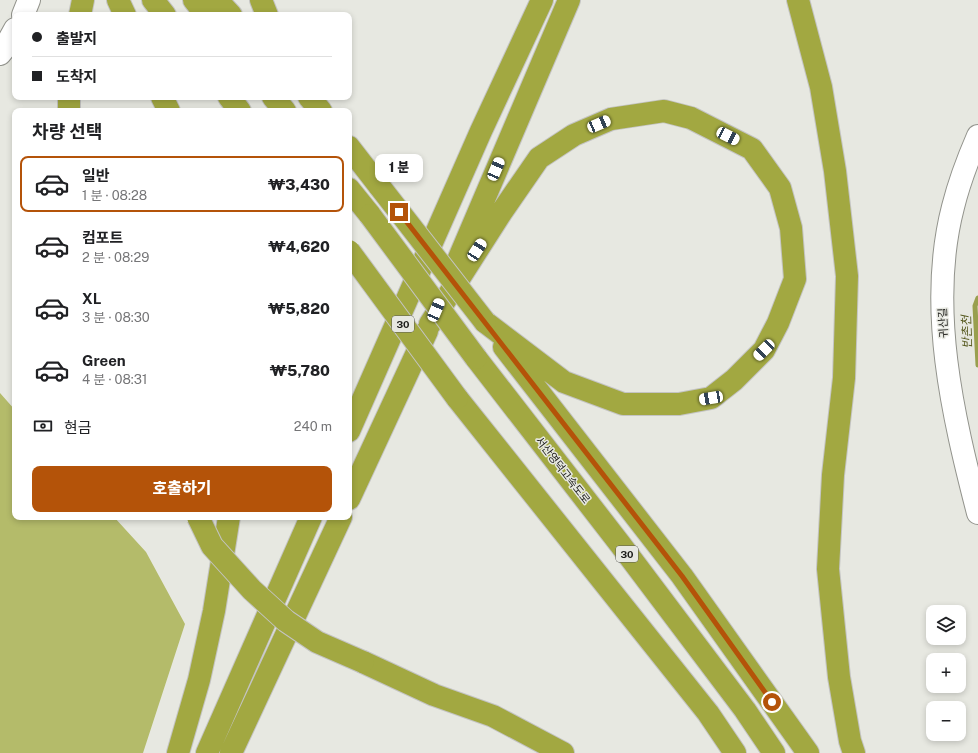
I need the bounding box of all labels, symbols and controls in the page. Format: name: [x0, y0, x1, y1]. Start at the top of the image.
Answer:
text: 출발지: [56, 30, 97, 47]
text: 도착지: [56, 68, 97, 85]
car: [586, 114, 612, 134]
text: 차량 선택: [32, 121, 102, 142]
car: [715, 125, 741, 147]
callout: 1 분: [375, 154, 423, 182]
car: [486, 156, 506, 182]
text: 1 분: [389, 160, 409, 175]
icon: car: [34, 166, 70, 202]
text: 일반: [82, 167, 110, 184]
text: ₩3,430: [268, 176, 330, 193]
text: 1 분 · 08:28: [82, 188, 147, 203]
route end: [390, 203, 408, 221]
icon: car: [34, 228, 70, 264]
text: 컴포트: [82, 229, 123, 246]
car: [465, 237, 489, 263]
text: ₩4,620: [268, 238, 330, 255]
text: 2 분 · 08:29: [82, 250, 149, 265]
icon: car: [34, 290, 70, 326]
text: XL: [82, 290, 101, 307]
car: [426, 297, 446, 323]
text: ₩5,820: [268, 300, 330, 317]
street label: 귀산길: [936, 308, 950, 338]
text: 3 분 · 08:30: [82, 310, 150, 325]
water label: 반촌천: [959, 313, 975, 349]
road number: 30: [392, 316, 414, 332]
car: [751, 337, 777, 363]
icon: car: [34, 352, 70, 388]
text: Green: [82, 352, 126, 369]
text: ₩5,780: [270, 362, 330, 379]
text: 4 분 · 08:31: [82, 372, 147, 387]
car: [698, 390, 724, 406]
icon: cash: [32, 415, 54, 437]
text: 현금: [64, 419, 92, 436]
text: 240 m: [294, 419, 332, 434]
street label: 서산영덕고속도로: [533, 434, 593, 506]
button: 호출하기: [32, 466, 332, 512]
road number: 30: [616, 546, 638, 562]
map controls: [926, 605, 966, 741]
button: layers: [926, 605, 966, 645]
button: +: [926, 653, 966, 693]
route start: [763, 693, 781, 711]
button: −: [926, 701, 966, 741]

